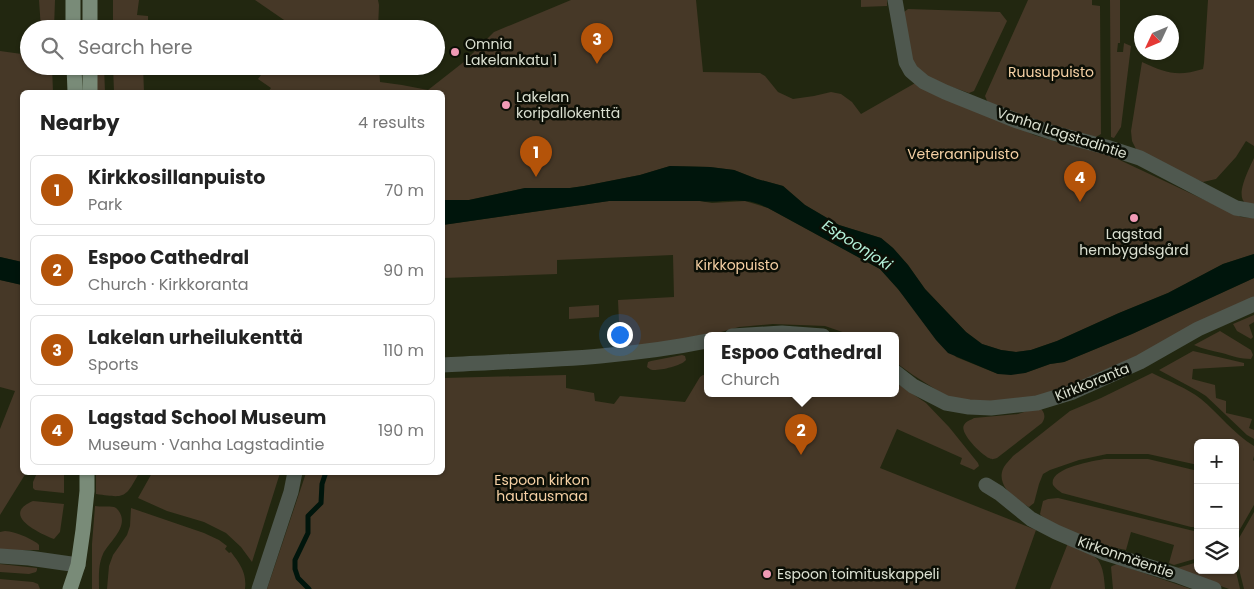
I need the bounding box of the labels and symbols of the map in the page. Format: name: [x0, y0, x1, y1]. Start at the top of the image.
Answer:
north arrow: [1134, 15, 1179, 60]
pin: 3: [581, 23, 613, 64]
place label: Omnia Lakelankatu 1: [465, 34, 557, 70]
marker: Omnia Lakelankatu 1: [449, 46, 461, 58]
park label: Ruusupuisto: [1008, 62, 1094, 82]
place label: Lakelan koripallokenttä: [516, 87, 620, 123]
marker: Lakelan koripallokenttä: [500, 99, 512, 111]
street label: Vanha Lagstadintie: [994, 102, 1130, 164]
pin: 1: [520, 136, 552, 177]
park label: Veteraanipuisto: [907, 144, 1019, 164]
pin: 4: [1064, 161, 1096, 202]
marker: Lagstad hembygdsgård: [1128, 212, 1140, 224]
water label: Espoonjoki: [818, 214, 896, 275]
place label: Lagstad hembygdsgård: [1079, 224, 1189, 260]
park label: Kirkkopuisto: [695, 255, 779, 275]
your location: [607, 322, 633, 348]
street label: Kirkkoranta: [1052, 358, 1132, 406]
pin: 2: [785, 414, 817, 455]
park label: Espoon kirkon hautausmaa: [494, 470, 590, 506]
street label: Kirkonmäentie: [1075, 531, 1177, 583]
place label: Espoon toimituskappeli: [777, 564, 939, 584]
marker: Espoon toimituskappeli: [761, 568, 773, 580]

